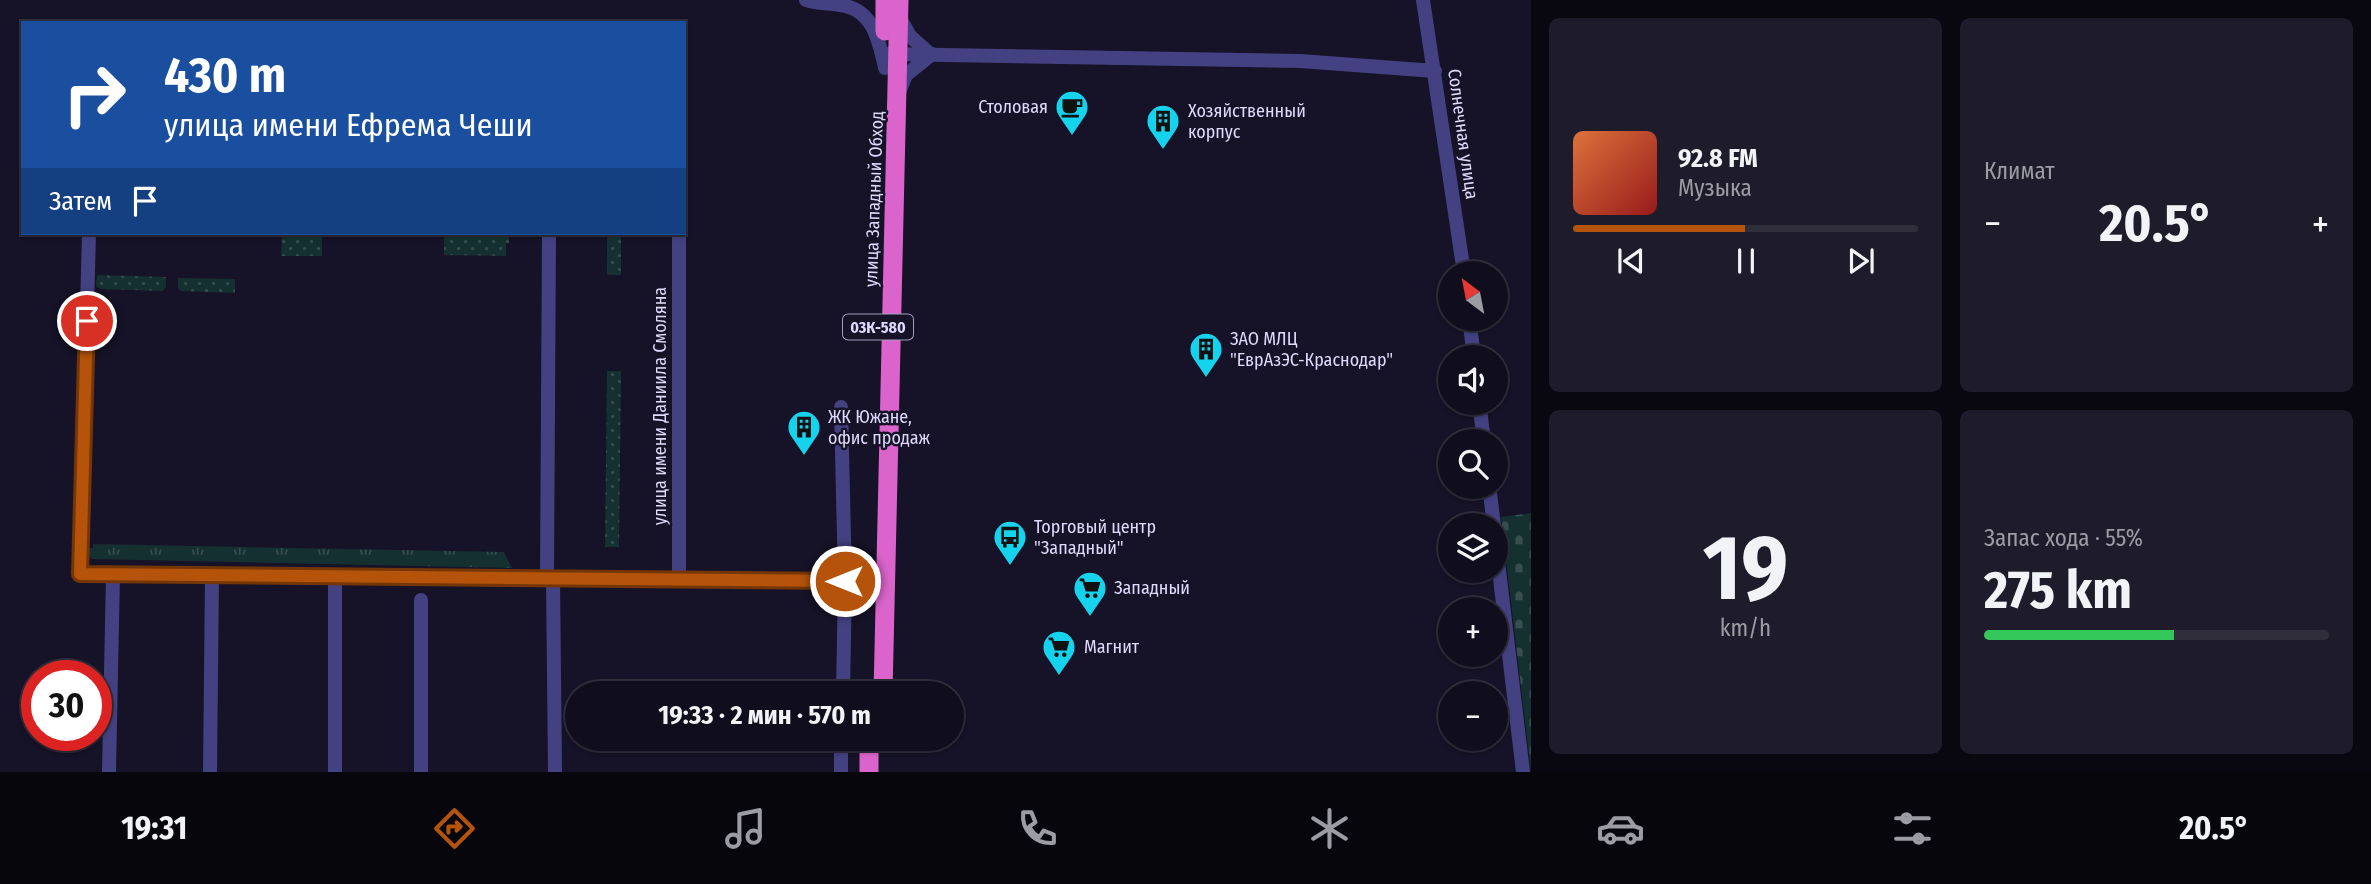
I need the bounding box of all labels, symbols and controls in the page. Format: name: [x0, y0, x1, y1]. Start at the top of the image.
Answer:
text: 430 m: [164, 46, 286, 105]
icon: right: [49, 49, 140, 140]
street label: Солнечная улица: [1443, 67, 1483, 201]
cafe icon: Столовая: [1053, 88, 1091, 137]
place label: Столовая: [978, 96, 1048, 118]
place label: Хозяйственный корпус: [1188, 100, 1306, 143]
building icon: Хозяйственный корпус: [1144, 102, 1182, 151]
text: улица имени Ефрема Чеши: [164, 106, 533, 144]
street label: улица Западный Обход: [860, 111, 888, 287]
text: 92.8 FM: [1678, 143, 1758, 174]
text: Климат: [1984, 157, 2055, 185]
text: Музыка: [1678, 174, 1752, 202]
icon: arrive: [126, 182, 164, 220]
text: Затем: [49, 186, 112, 217]
text: 20.5°: [2099, 192, 2214, 255]
text: −: [1984, 201, 2001, 247]
text: +: [2312, 201, 2329, 247]
icon: previous: [1612, 242, 1650, 280]
icon: pause: [1727, 242, 1765, 280]
icon: next: [1842, 242, 1880, 280]
north arrow: [1438, 261, 1508, 331]
map controls: [1438, 261, 1508, 751]
street label: улица имени Даниила Смоляна: [649, 287, 671, 525]
pin: [57, 291, 117, 351]
icon: arrive: [68, 302, 106, 340]
road number: 03К-580: [843, 314, 913, 340]
place label: ЗАО МЛЦ "ЕврАзЭС-Краснодар": [1230, 328, 1393, 371]
building icon: ЗАО МЛЦ "ЕврАзЭС-Краснодар": [1187, 330, 1225, 379]
button: sound: [1438, 345, 1508, 415]
place label: ЖК Южане, офис продаж: [828, 406, 931, 449]
building icon: ЖК Южане, офис продаж: [785, 408, 823, 457]
button: search: [1438, 429, 1508, 499]
button: layers: [1438, 513, 1508, 583]
text: 19: [1703, 514, 1788, 623]
place label: Торговый центр "Западный": [1034, 516, 1156, 559]
bus stop icon: Торговый центр "Западный": [991, 518, 1029, 567]
text: Запас хода · 55%: [1984, 524, 2143, 552]
position arrow: [808, 544, 882, 618]
text: 275 km: [1984, 559, 2132, 622]
supermarket icon: Западный: [1071, 569, 1109, 618]
place label: Западный: [1114, 577, 1190, 599]
button: +: [1438, 597, 1508, 667]
text: km/h: [1720, 614, 1771, 642]
supermarket icon: Магнит: [1040, 628, 1078, 677]
place label: Магнит: [1084, 636, 1140, 658]
speed limit sign: 30: [21, 660, 112, 751]
button: −: [1438, 681, 1508, 751]
text: 19:33 · 2 мин · 570 m: [658, 700, 871, 731]
icon: directions: [430, 804, 479, 853]
icon: music: [721, 804, 770, 853]
icon: phone: [1013, 804, 1062, 853]
icon: climate: [1305, 804, 1354, 853]
icon: car: [1596, 804, 1645, 853]
icon: filters: [1888, 804, 1937, 853]
text: 19:31: [121, 809, 187, 847]
text: 20.5°: [2179, 809, 2250, 847]

